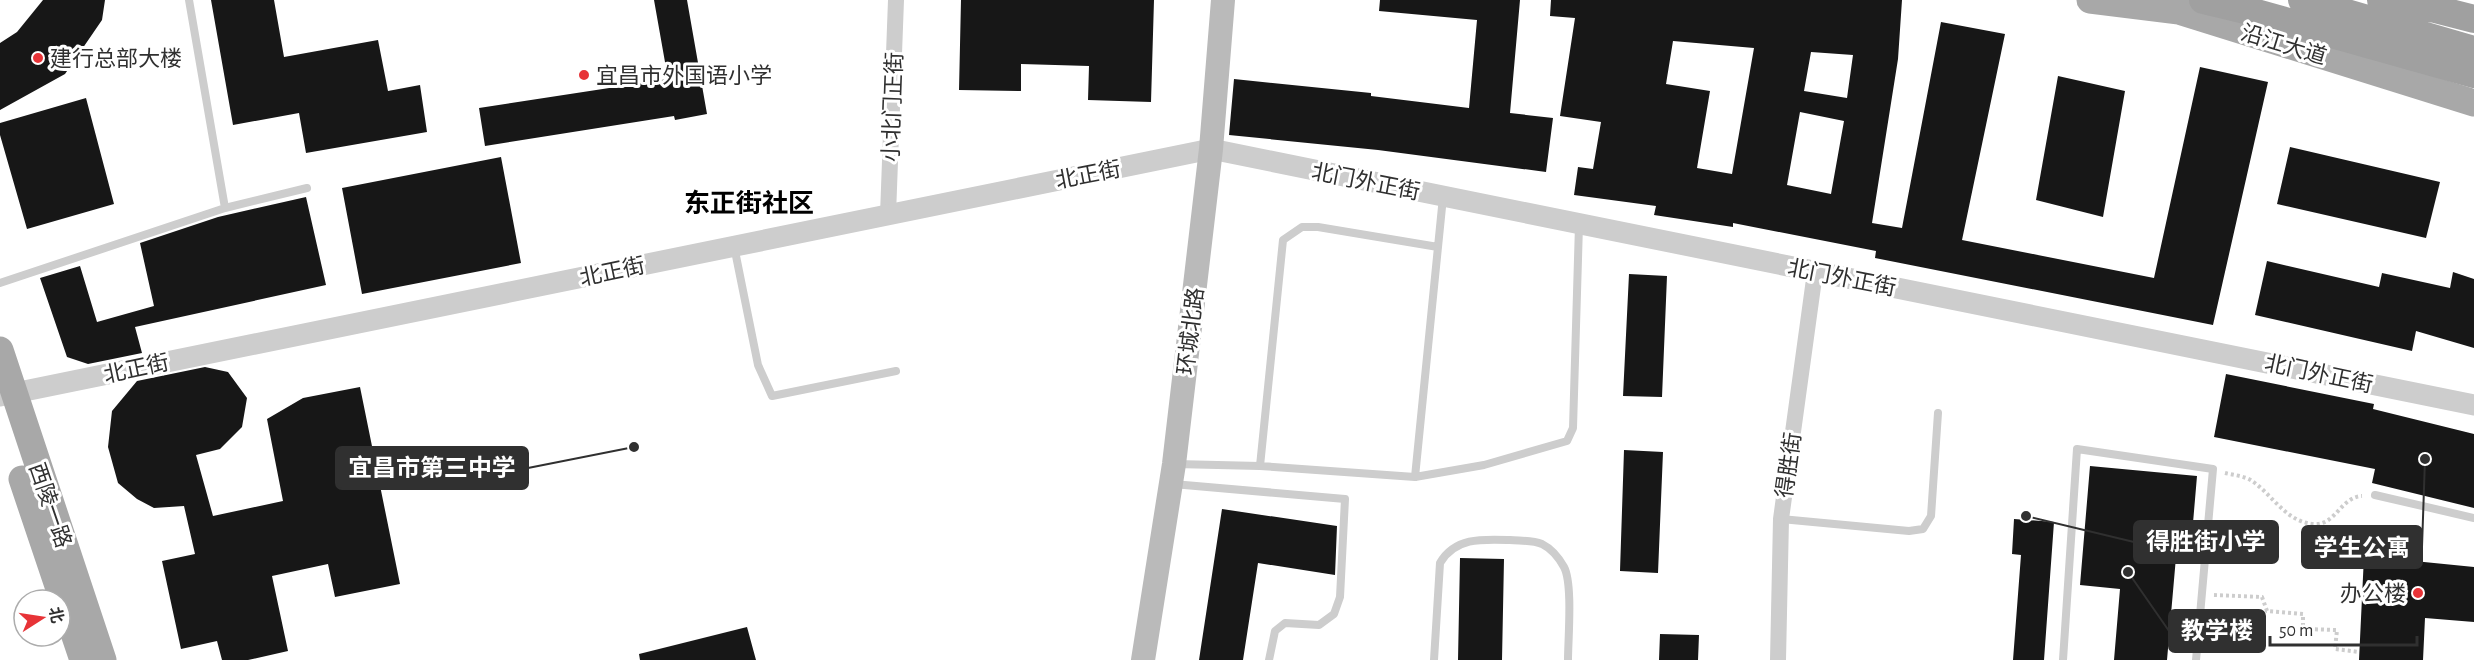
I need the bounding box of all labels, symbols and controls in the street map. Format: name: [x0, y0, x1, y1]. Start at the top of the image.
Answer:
street label: 沿江大道: [2238, 21, 2329, 68]
place label: 建行总部大楼: [50, 47, 182, 70]
marker: 建行总部大楼: [31, 51, 45, 65]
street label: 小北门正街: [879, 52, 906, 162]
place label: 宜昌市外国语小学: [596, 64, 772, 87]
marker: 宜昌市外国语小学: [577, 68, 591, 82]
street label: 北正街: [1053, 157, 1123, 192]
street label: 北门外正街: [1310, 160, 1422, 203]
district label: 东正街社区: [684, 189, 814, 217]
street label: 北正街: [577, 253, 647, 290]
street label: 北门外正街: [1786, 256, 1898, 299]
street label: 环城北路: [1174, 286, 1207, 376]
street label: 北正街: [101, 350, 171, 387]
street label: 北门外正街: [2263, 351, 2375, 396]
street label: 得胜街: [1773, 431, 1804, 499]
callout: 宜昌市第三中学: [336, 447, 528, 489]
text: 宜昌市第三中学: [348, 455, 516, 481]
street label: 西陵一路: [25, 460, 76, 551]
callout: 得胜街小学: [2134, 521, 2278, 563]
callout: 学生公寓: [2302, 526, 2422, 568]
text: 得胜街小学: [2146, 529, 2266, 555]
text: 学生公寓: [2314, 535, 2410, 561]
place label: 办公楼: [2340, 582, 2406, 605]
marker: 办公楼: [2411, 586, 2425, 600]
north arrow: [12, 588, 72, 648]
text: 北: [46, 605, 66, 625]
scale bar: [2270, 609, 2417, 647]
callout: 教学楼: [2169, 610, 2265, 652]
text: 教学楼: [2181, 618, 2253, 644]
text: 50 m: [2279, 622, 2313, 640]

